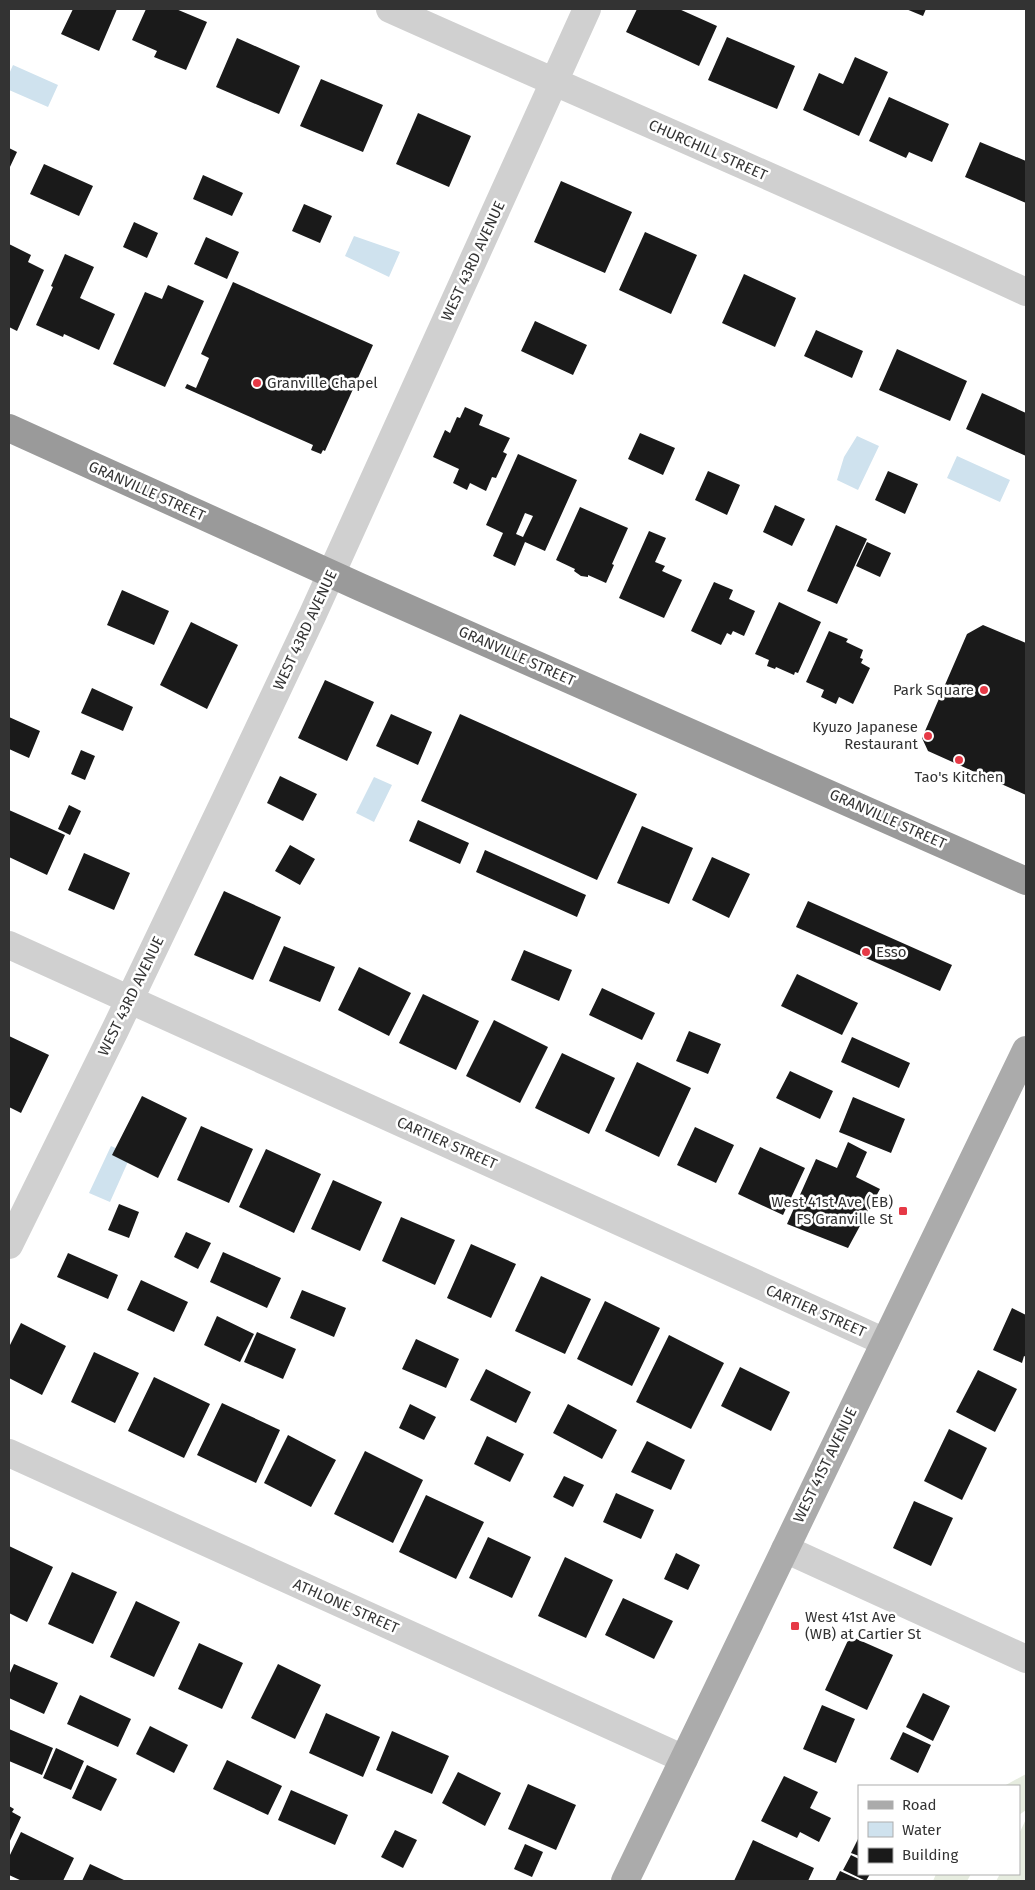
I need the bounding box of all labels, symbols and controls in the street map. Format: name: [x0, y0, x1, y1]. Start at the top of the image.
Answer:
street label: CHURCHILL STREET: [646, 116, 770, 184]
street label: WEST 43RD AVENUE: [437, 198, 509, 324]
place label: Granville Chapel: [267, 374, 378, 392]
marker: Granville Chapel: [251, 377, 263, 389]
street label: GRANVILLE STREET: [86, 457, 208, 525]
street label: WEST 43RD AVENUE: [269, 567, 341, 693]
street label: GRANVILLE STREET: [456, 622, 578, 690]
place label: Park Square: [893, 681, 974, 699]
marker: Park Square: [978, 684, 990, 696]
place label: Kyuzo Japanese Restaurant: [812, 718, 919, 753]
marker: Kyuzo Japanese Restaurant: [922, 730, 934, 742]
marker: Tao's Kitchen: [953, 754, 965, 766]
place label: Tao's Kitchen: [914, 768, 1004, 786]
street label: GRANVILLE STREET: [827, 785, 949, 853]
street label: WEST 43RD AVENUE: [94, 933, 168, 1059]
place label: Esso: [876, 943, 907, 961]
marker: Esso: [860, 946, 872, 958]
street label: CARTIER STREET: [394, 1113, 500, 1173]
place label: West 41st Ave (EB) FS Granville St: [771, 1193, 894, 1228]
marker: West 41st Ave (EB) FS Granville St: [897, 1205, 909, 1217]
street label: CARTIER STREET: [763, 1281, 869, 1341]
street label: WEST 41ST AVENUE: [789, 1404, 861, 1526]
street label: ATHLONE STREET: [290, 1575, 402, 1637]
place label: West 41st Ave (WB) at Cartier St: [805, 1608, 922, 1643]
marker: West 41st Ave (WB) at Cartier St: [789, 1620, 801, 1632]
legend: [858, 1785, 1020, 1875]
text: Road: [902, 1796, 937, 1814]
text: Water: [902, 1821, 941, 1839]
text: Building: [902, 1846, 958, 1864]

